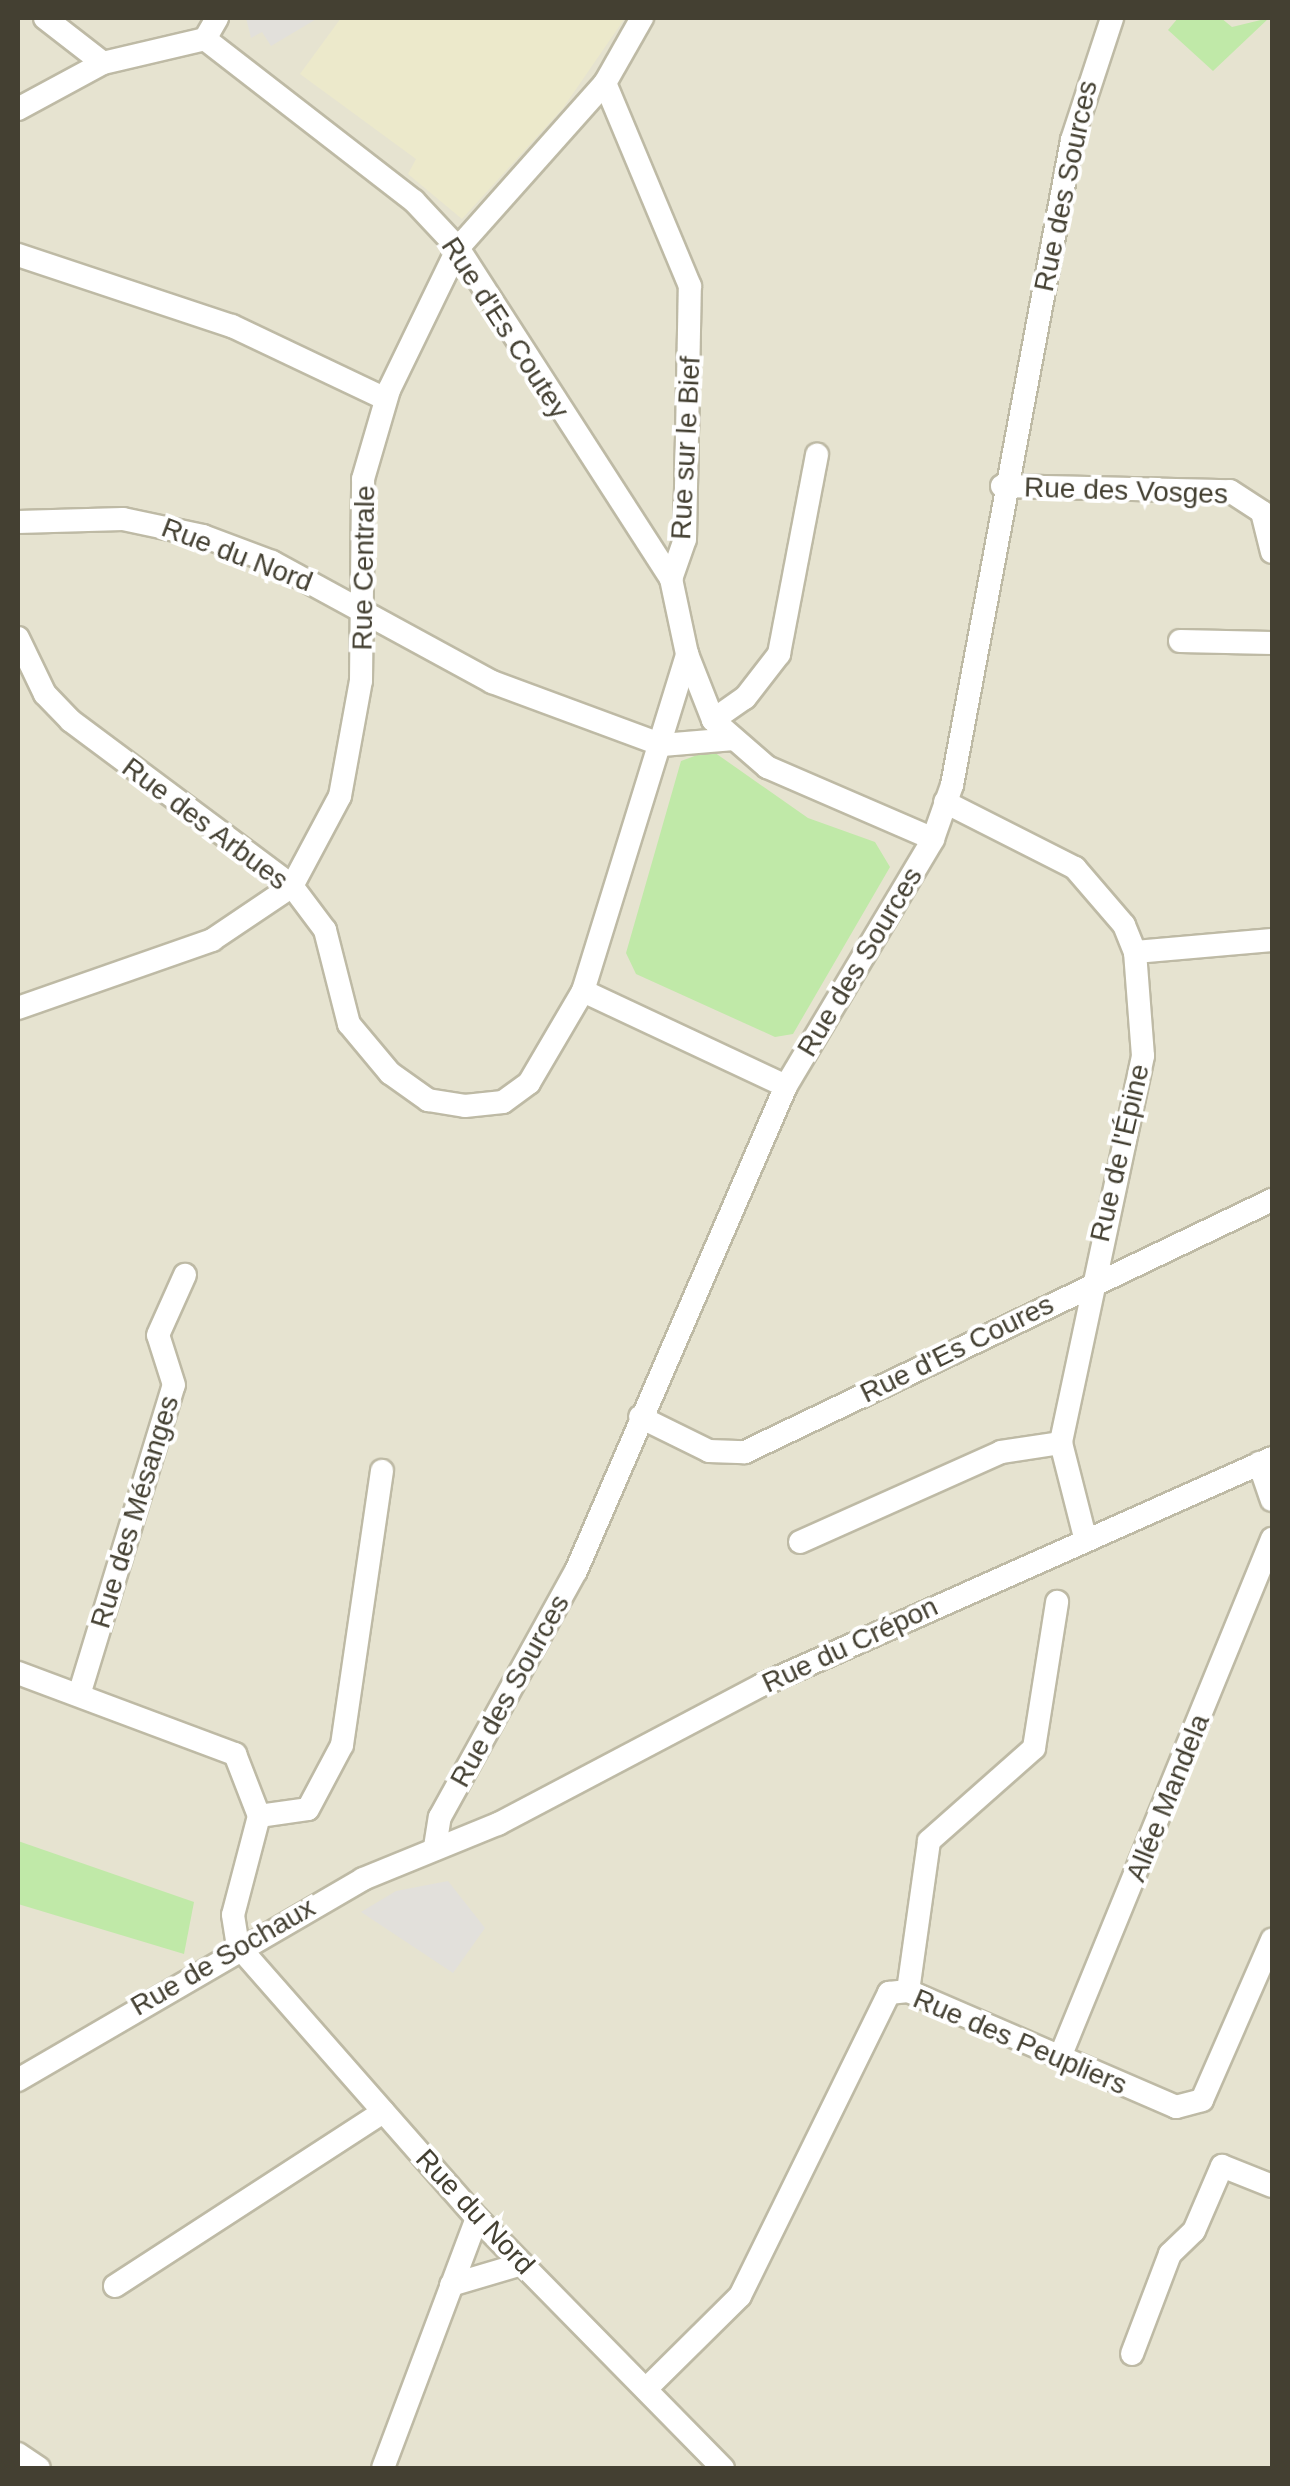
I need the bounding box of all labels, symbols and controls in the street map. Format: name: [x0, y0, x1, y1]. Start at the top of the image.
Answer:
street label: Rue des Sources: [1027, 77, 1105, 295]
street label: Rue d'Es Coutey: [434, 231, 576, 425]
street label: Rue sur le Bief: [664, 355, 708, 541]
street label: Rue des Vosges: [1024, 471, 1228, 511]
street label: Rue Centrale: [346, 485, 382, 651]
street label: Rue du Nord: [157, 511, 317, 599]
street label: Rue des Arbues: [115, 750, 295, 898]
street label: Rue des Sources: [790, 861, 930, 1063]
street label: Rue de l'Épine: [1083, 1061, 1157, 1245]
street label: Rue d'Es Coures: [855, 1288, 1059, 1410]
street label: Rue des Mésanges: [84, 1392, 186, 1632]
street label: Rue des Sources: [443, 1589, 577, 1793]
street label: Rue du Crépon: [757, 1590, 943, 1700]
street label: Allée Mandela: [1119, 1709, 1217, 1887]
street label: Rue de Sochaux: [125, 1891, 321, 2023]
street label: Rue des Peupliers: [908, 1982, 1132, 2102]
street label: Rue du Nord: [409, 2142, 541, 2282]

